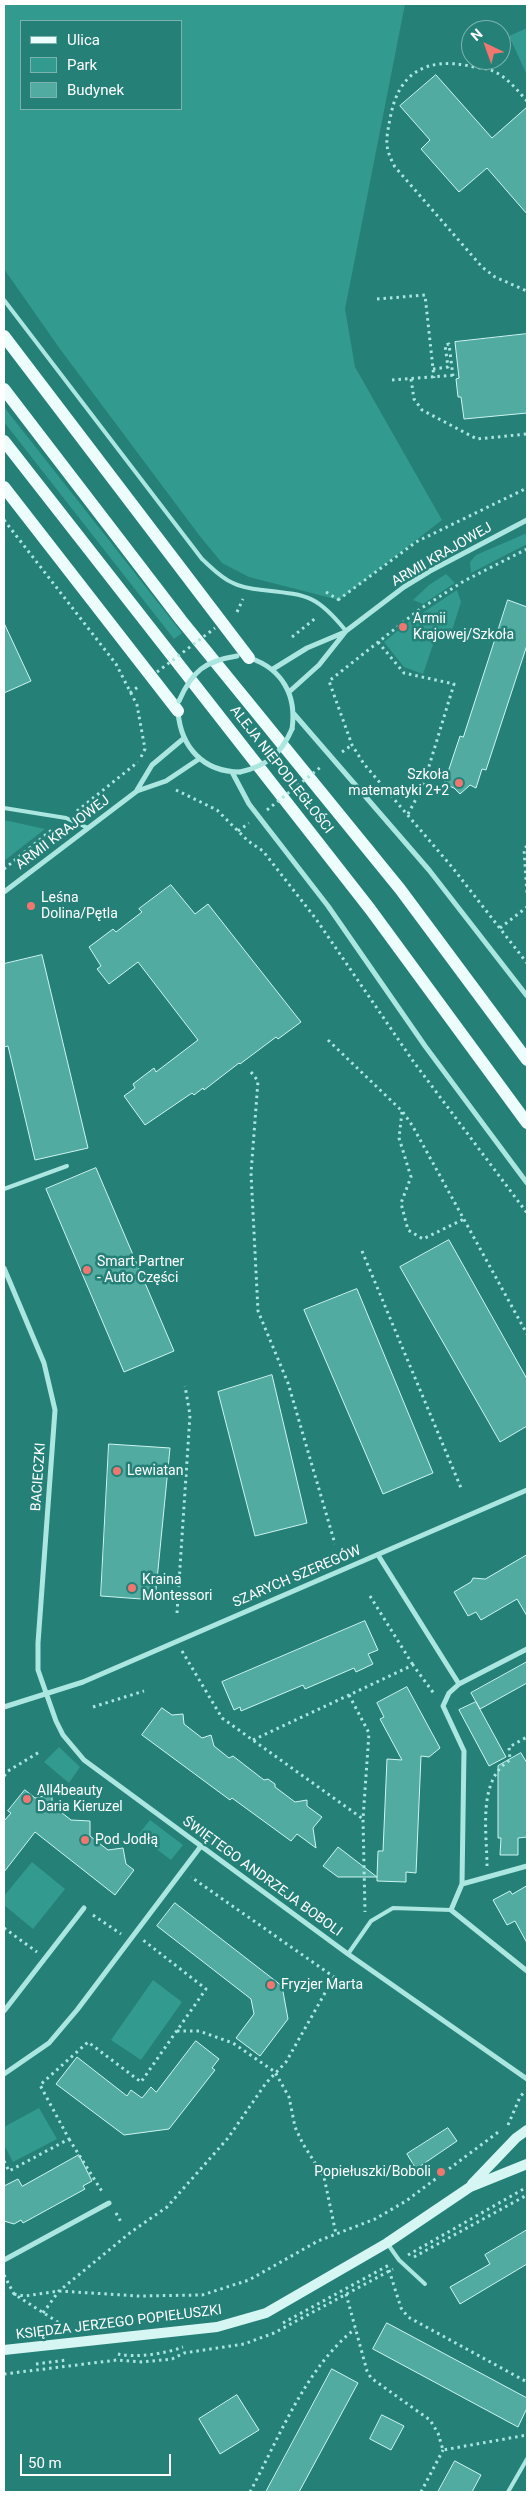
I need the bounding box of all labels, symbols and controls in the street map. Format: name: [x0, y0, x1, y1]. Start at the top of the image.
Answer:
legend: [20, 20, 182, 110]
north arrow: [461, 20, 511, 70]
text: N: [468, 25, 486, 44]
text: Ulica: [67, 31, 100, 49]
text: Park: [67, 56, 97, 74]
text: Budynek: [67, 81, 124, 99]
street label: ARMII KRAJOWEJ: [389, 519, 495, 591]
place label: Armii Krajowej/Szkoła: [413, 611, 514, 644]
marker: Armii Krajowej/Szkoła: [397, 621, 409, 633]
street label: ALEJA NIEPODLEGŁOŚCI: [226, 703, 336, 837]
place label: Szkoła matematyki 2+2: [348, 767, 449, 800]
marker: Szkoła matematyki 2+2: [453, 777, 465, 789]
street label: ARMII KRAJOWEJ: [13, 792, 113, 874]
place label: Leśna Dolina/Pętla: [41, 890, 118, 922]
marker: Leśna Dolina/Pętla: [25, 900, 37, 912]
place label: Smart Partner - Auto Części: [97, 1254, 184, 1286]
marker: Smart Partner - Auto Części: [81, 1264, 93, 1276]
street label: BACIECZKI: [28, 1442, 50, 1512]
place label: Lewiatan: [127, 1463, 183, 1479]
marker: Lewiatan: [111, 1465, 123, 1477]
street label: SZARYCH SZEREGÓW: [230, 1542, 364, 1612]
place label: Kraina Montessori: [142, 1572, 213, 1604]
marker: Kraina Montessori: [126, 1582, 138, 1594]
place label: All4beauty Daria Kieruzel: [37, 1783, 123, 1815]
marker: All4beauty Daria Kieruzel: [21, 1793, 33, 1805]
street label: ŚWIĘTEGO ANDRZEJA BOBOLI: [179, 1813, 345, 1941]
place label: Pod Jodłą: [95, 1832, 158, 1848]
marker: Pod Jodłą: [79, 1834, 91, 1846]
place label: Fryzjer Marta: [281, 1977, 363, 1993]
marker: Fryzjer Marta: [265, 1979, 277, 1991]
place label: Popiełuszki/Boboli: [314, 2164, 431, 2180]
marker: Popiełuszki/Boboli: [435, 2166, 447, 2178]
street label: KSIĘDZA JERZEGO POPIEŁUSZKI: [15, 2302, 223, 2344]
scale bar: [22, 2444, 174, 2476]
text: 50 m: [28, 2454, 62, 2472]

